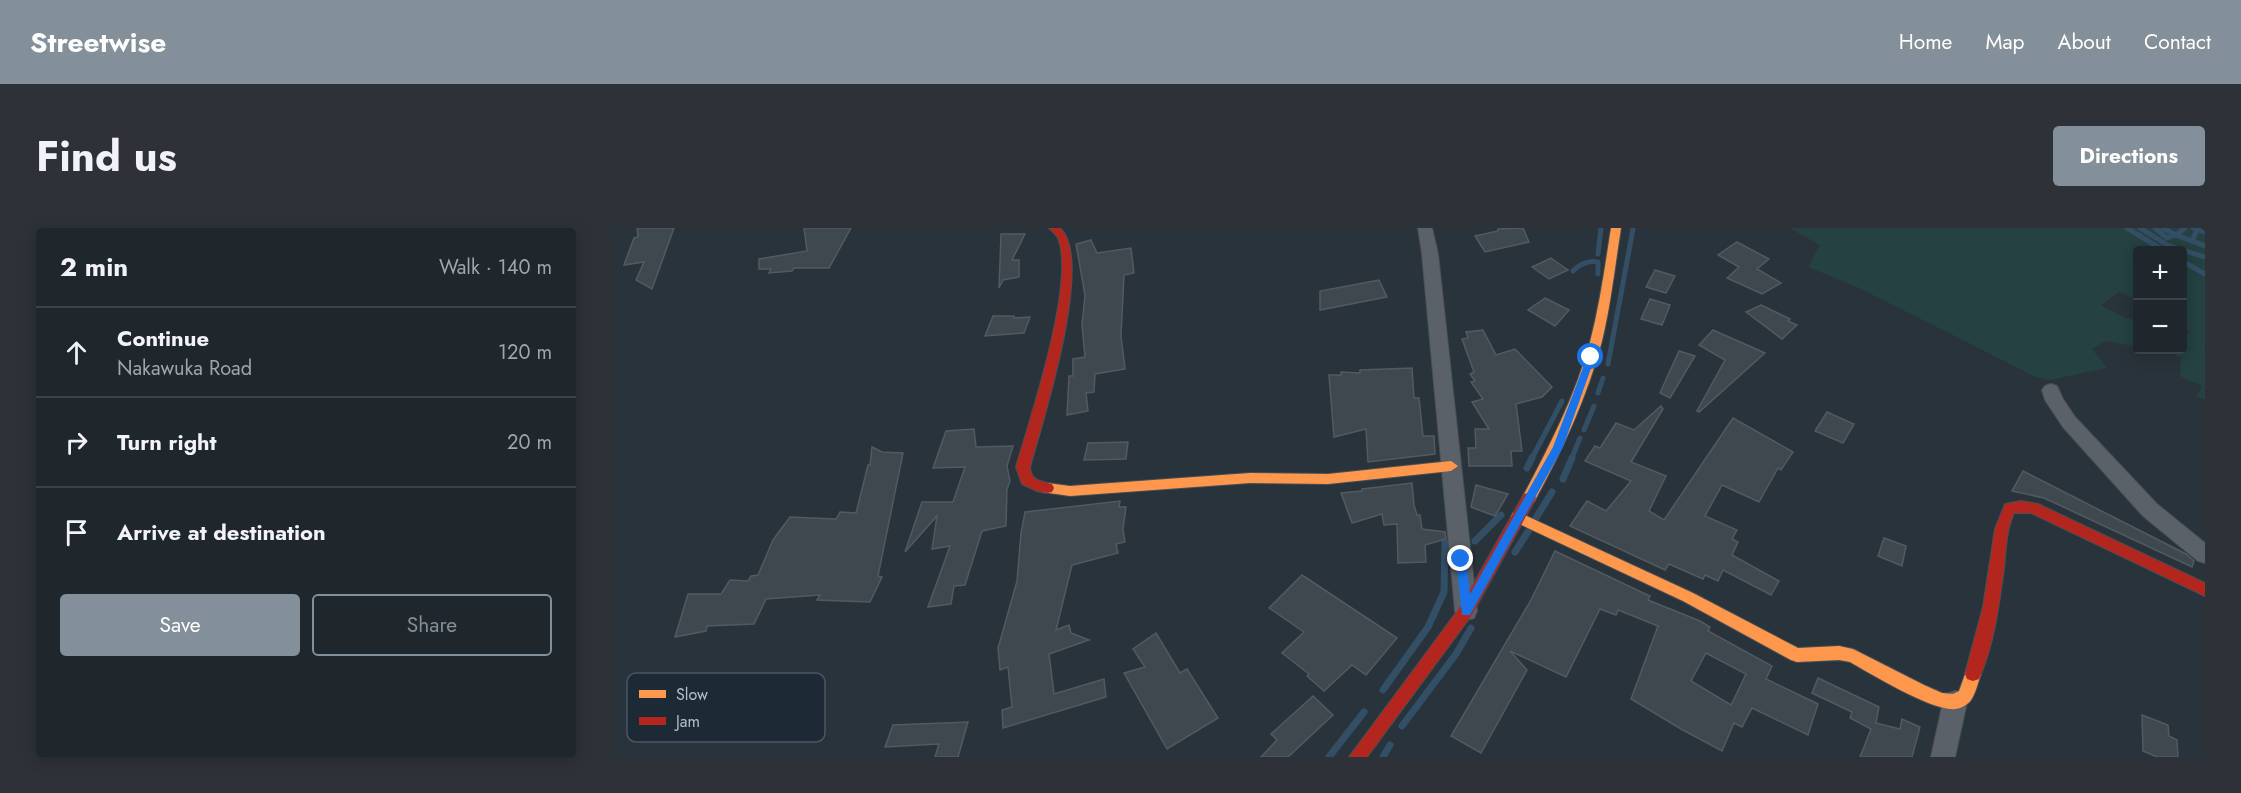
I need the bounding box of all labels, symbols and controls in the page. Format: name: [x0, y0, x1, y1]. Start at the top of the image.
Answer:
text: Streetwise: [30, 22, 166, 63]
text: Home: [1899, 27, 1952, 57]
text: Map: [1985, 27, 2025, 57]
text: About: [2058, 27, 2111, 57]
text: Contact: [2144, 27, 2211, 57]
text: Find us: [36, 126, 177, 187]
button: Directions: [2053, 126, 2205, 186]
map controls: [2133, 246, 2187, 354]
button: +: [2133, 246, 2187, 300]
text: 2 min: [60, 248, 128, 286]
text: Walk · 140 m: [439, 253, 552, 282]
button: −: [2133, 300, 2187, 354]
text: Continue: [117, 322, 209, 354]
icon: ahead: [60, 336, 93, 369]
text: 120 m: [498, 338, 552, 367]
route start: [1577, 343, 1603, 369]
text: Nakawuka Road: [117, 354, 252, 383]
icon: right: [60, 426, 93, 459]
text: Turn right: [117, 426, 217, 458]
text: 20 m: [507, 428, 552, 457]
icon: arrive: [60, 516, 93, 549]
text: Arrive at destination: [117, 516, 326, 548]
route end: [1447, 545, 1473, 571]
button: Save: [60, 594, 300, 656]
button: Share: [312, 594, 552, 656]
legend: [627, 673, 825, 742]
text: Slow: [676, 683, 708, 706]
text: Jam: [674, 710, 700, 733]

